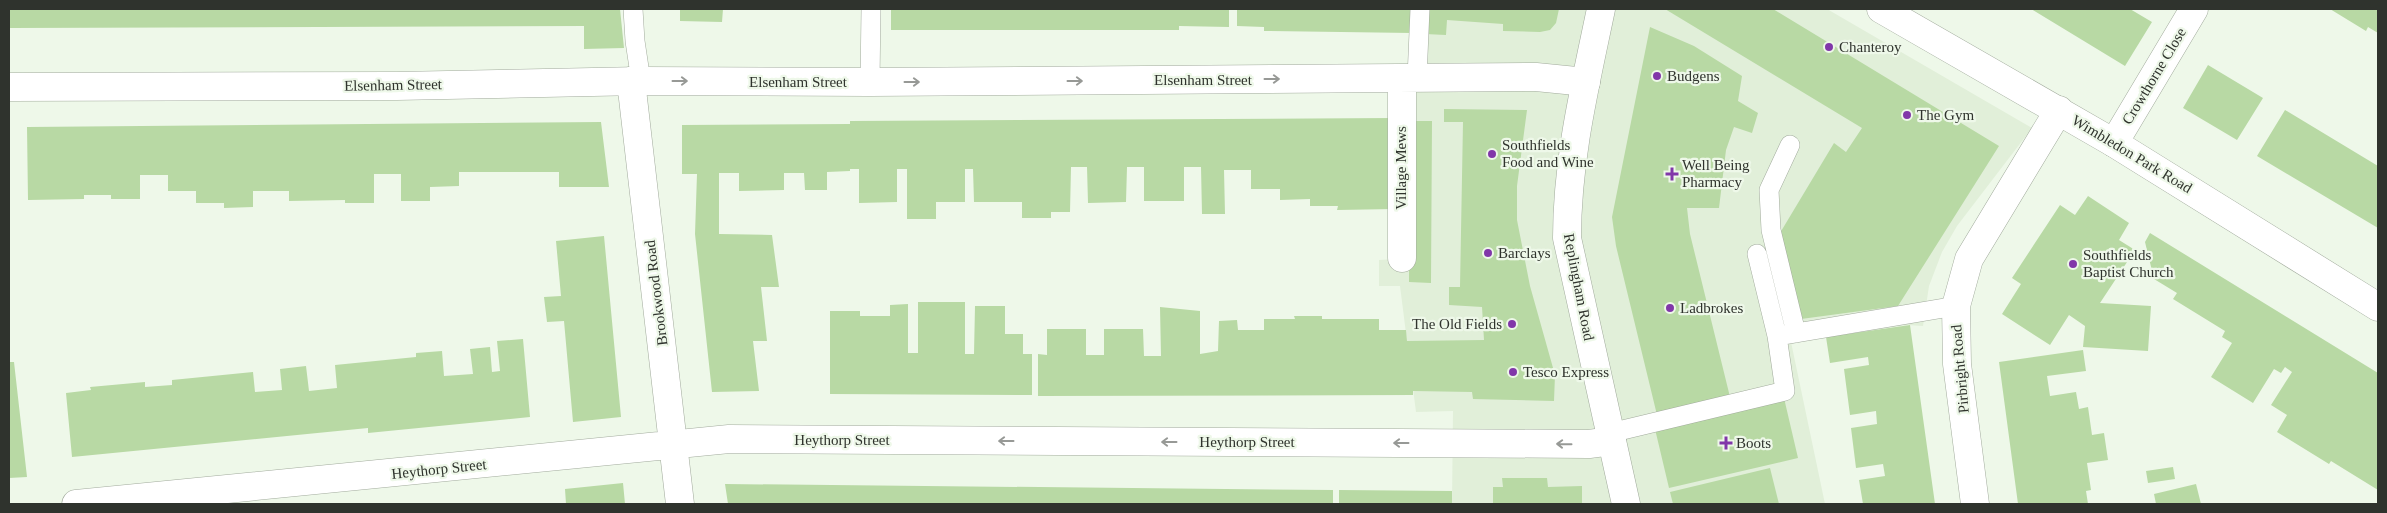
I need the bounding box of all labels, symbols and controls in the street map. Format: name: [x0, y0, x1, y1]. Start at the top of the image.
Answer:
street label: Crowthorne Close: [2119, 25, 2189, 127]
place label: Chanteroy: [1839, 39, 1902, 55]
marker: Chanteroy: [1823, 41, 1835, 53]
place label: Budgens: [1667, 68, 1720, 84]
marker: Budgens: [1651, 70, 1663, 82]
street label: Elsenham Street: [1154, 72, 1253, 88]
street label: Elsenham Street: [749, 74, 848, 90]
one-way arrow: [1264, 74, 1280, 84]
street label: Elsenham Street: [344, 76, 443, 94]
one-way arrow: [671, 76, 687, 86]
one-way arrow: [1066, 76, 1082, 86]
one-way arrow: [904, 77, 920, 87]
place label: The Gym: [1917, 107, 1974, 123]
marker: The Gym: [1901, 109, 1913, 121]
street label: Wimbledon Park Road: [2069, 112, 2195, 196]
street label: Village Mews: [1393, 126, 1409, 210]
place label: Southfields Food and Wine: [1502, 137, 1594, 170]
marker: Southfields Food and Wine: [1486, 148, 1498, 160]
place label: Well Being Pharmacy: [1682, 157, 1750, 190]
marker: Well Being Pharmacy: [1666, 168, 1678, 180]
street label: Replingham Road: [1561, 232, 1597, 342]
street label: Brookwood Road: [642, 239, 670, 347]
place label: Barclays: [1498, 245, 1551, 261]
marker: Barclays: [1482, 247, 1494, 259]
place label: Southfields Baptist Church: [2083, 247, 2174, 280]
marker: Southfields Baptist Church: [2067, 258, 2079, 270]
place label: Ladbrokes: [1680, 300, 1743, 316]
marker: Ladbrokes: [1664, 302, 1676, 314]
place label: The Old Fields: [1412, 316, 1502, 332]
marker: The Old Fields: [1506, 318, 1518, 330]
street label: Pirbright Road: [1948, 324, 1972, 414]
place label: Tesco Express: [1523, 364, 1609, 380]
marker: Tesco Express: [1507, 366, 1519, 378]
street label: Heythorp Street: [794, 432, 891, 448]
street label: Heythorp Street: [1199, 434, 1296, 450]
place label: Boots: [1736, 435, 1771, 451]
one-way arrow: [998, 436, 1014, 446]
one-way arrow: [1161, 437, 1177, 447]
marker: Boots: [1720, 437, 1732, 449]
one-way arrow: [1393, 438, 1410, 448]
one-way arrow: [1556, 439, 1572, 449]
street label: Heythorp Street: [391, 456, 488, 482]

